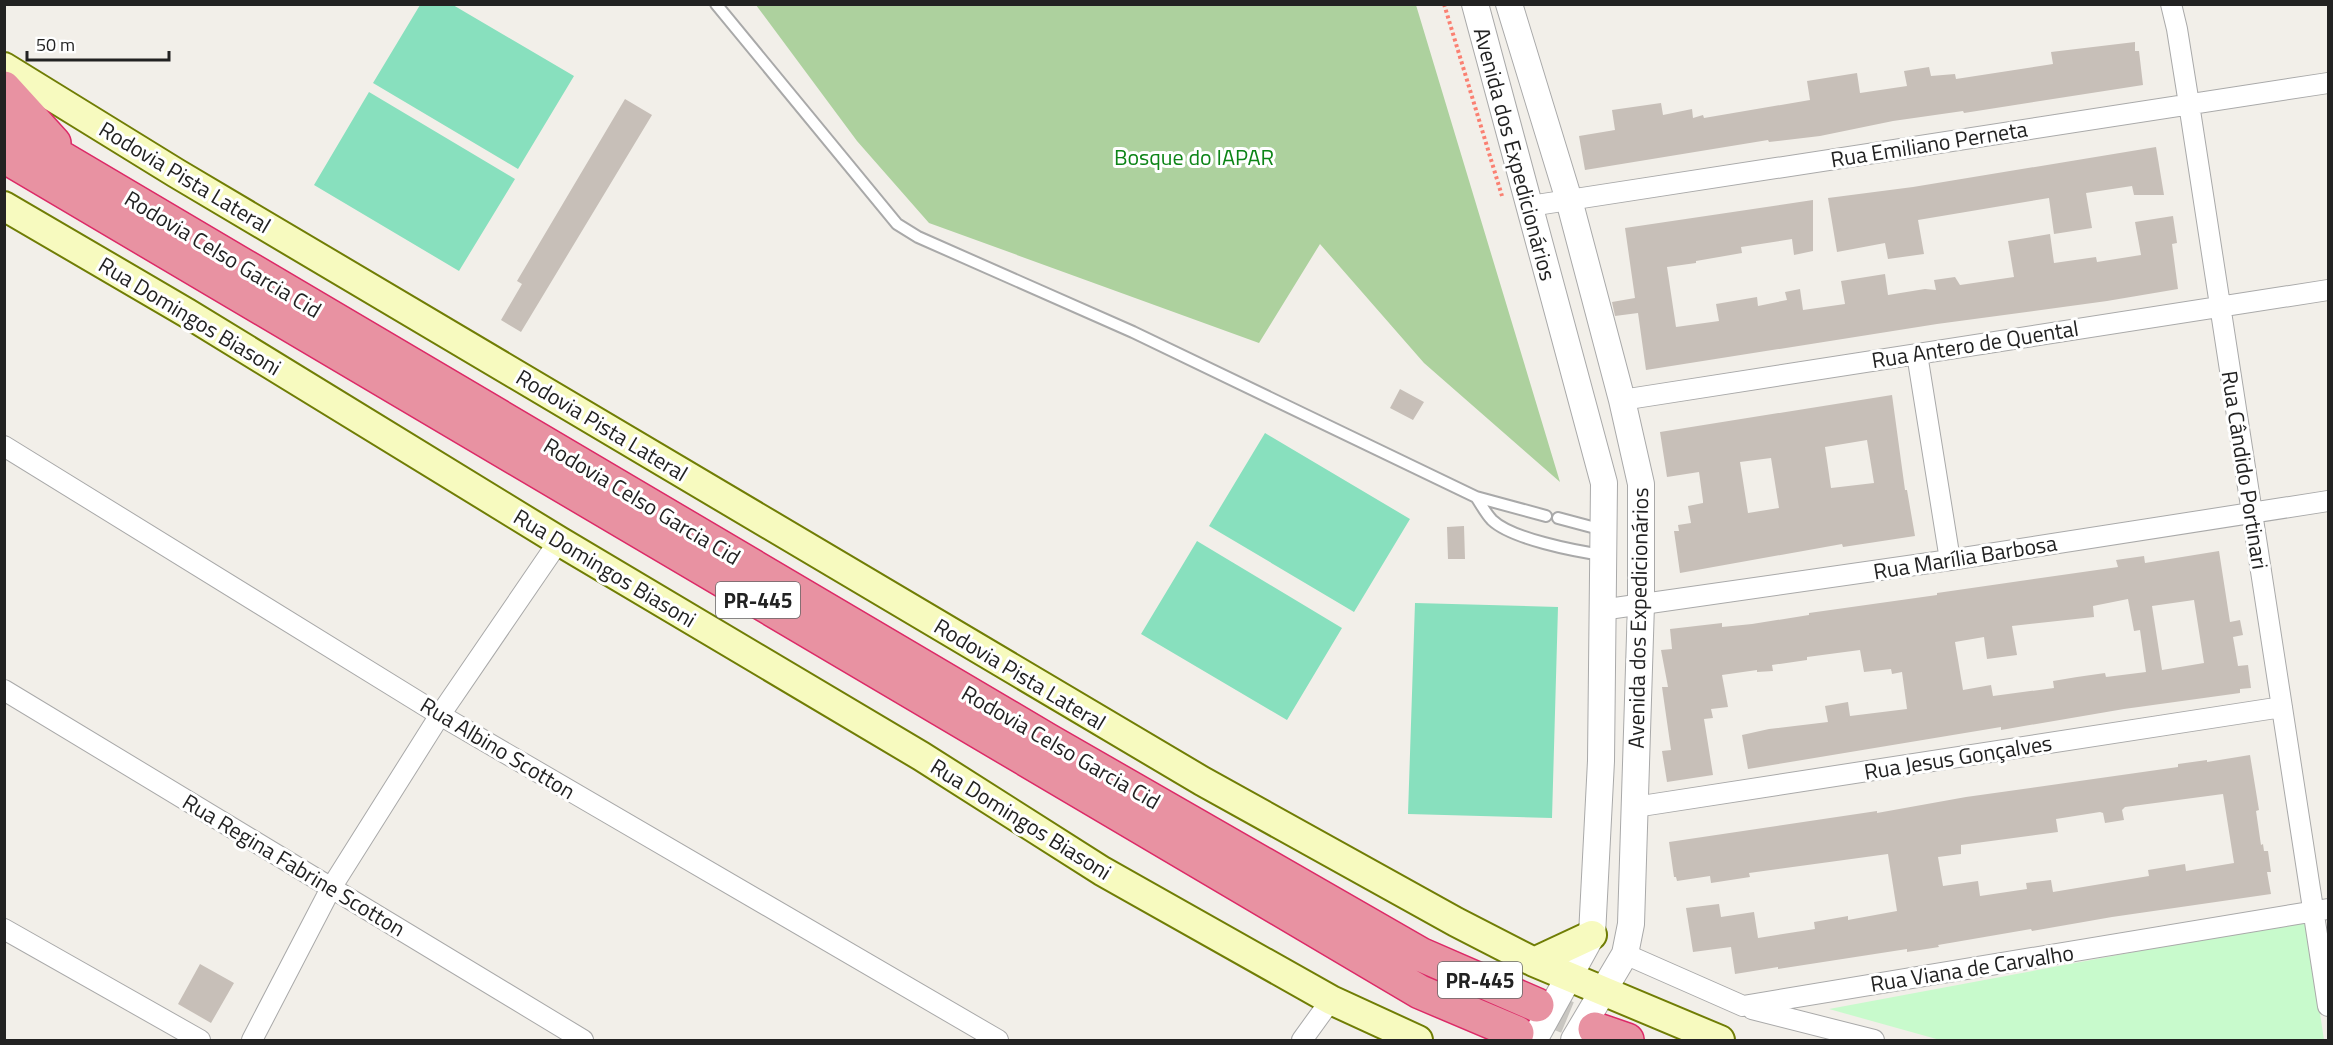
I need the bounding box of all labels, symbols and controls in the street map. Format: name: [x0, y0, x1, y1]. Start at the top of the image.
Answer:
scale bar: [27, 24, 170, 62]
street label: Avenida dos Expedicionários: [1465, 24, 1565, 284]
text: 50 m: [36, 31, 75, 58]
street label: Rodovia Pista Lateral: [93, 112, 277, 242]
street label: Rua Emiliano Perneta: [1828, 112, 2030, 176]
park label: Bosque do IAPAR: [1114, 140, 1274, 174]
street label: Rodovia Celso Garcia Cid: [118, 182, 328, 326]
street label: Rua Domingos Biasoni: [92, 248, 288, 384]
street label: Rua Antero de Quental: [1869, 311, 2081, 377]
street label: Rodovia Pista Lateral: [510, 360, 694, 490]
street label: Rua Cândido Portinari: [2213, 368, 2277, 572]
street label: Rodovia Celso Garcia Cid: [537, 429, 747, 573]
street label: Avenida dos Expedicionários: [1619, 487, 1657, 749]
street label: Rua Domingos Biasoni: [507, 500, 703, 636]
street label: Rua Marília Barbosa: [1871, 526, 2059, 588]
road number: PR-445: [716, 582, 800, 618]
street label: Rodovia Pista Lateral: [928, 609, 1112, 739]
street label: Rodovia Celso Garcia Cid: [955, 676, 1167, 818]
street label: Rua Albino Scotton: [414, 688, 582, 808]
street label: Rua Jesus Gonçalves: [1862, 725, 2054, 789]
street label: Rua Domingos Biasoni: [924, 750, 1118, 888]
street label: Rua Regina Fabrine Scotton: [176, 785, 412, 945]
street label: Rua Viana de Carvalho: [1868, 935, 2076, 1001]
road number: PR-445: [1438, 962, 1522, 998]

